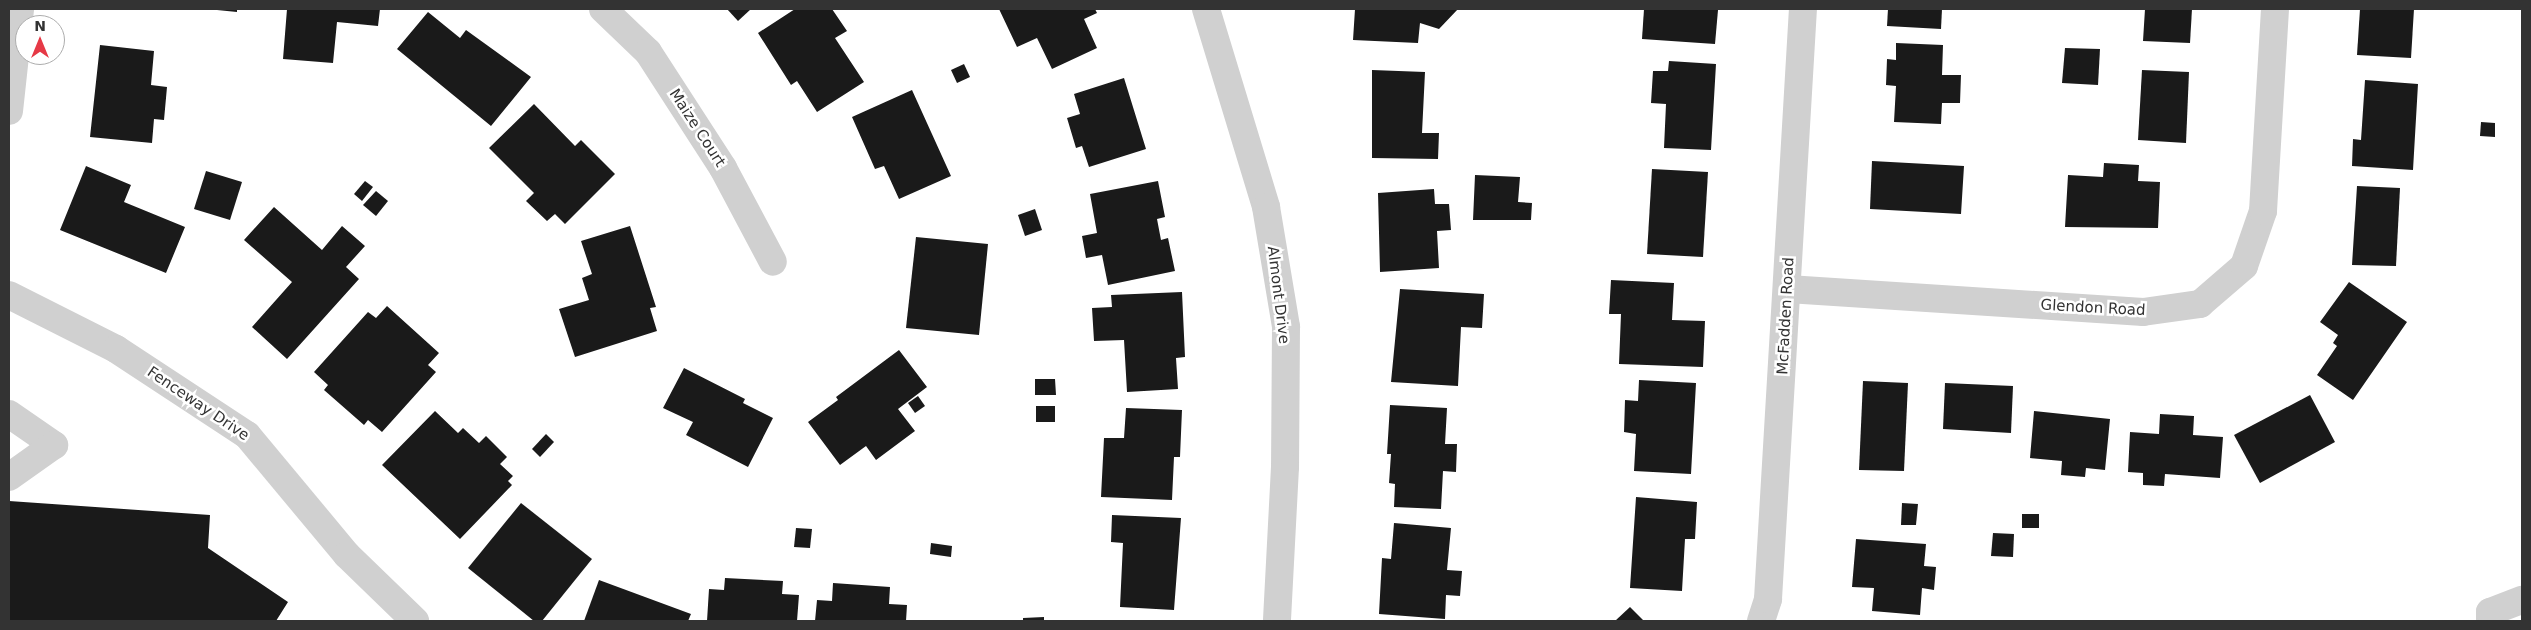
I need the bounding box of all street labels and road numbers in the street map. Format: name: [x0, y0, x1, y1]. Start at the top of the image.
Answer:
street label: Maize Court: [665, 86, 729, 170]
street label: Almont Drive: [1263, 245, 1293, 345]
street label: McFadden Road: [1774, 257, 1798, 375]
street label: Glendon Road: [2040, 296, 2146, 320]
street label: Fenceway Drive: [144, 363, 252, 445]

